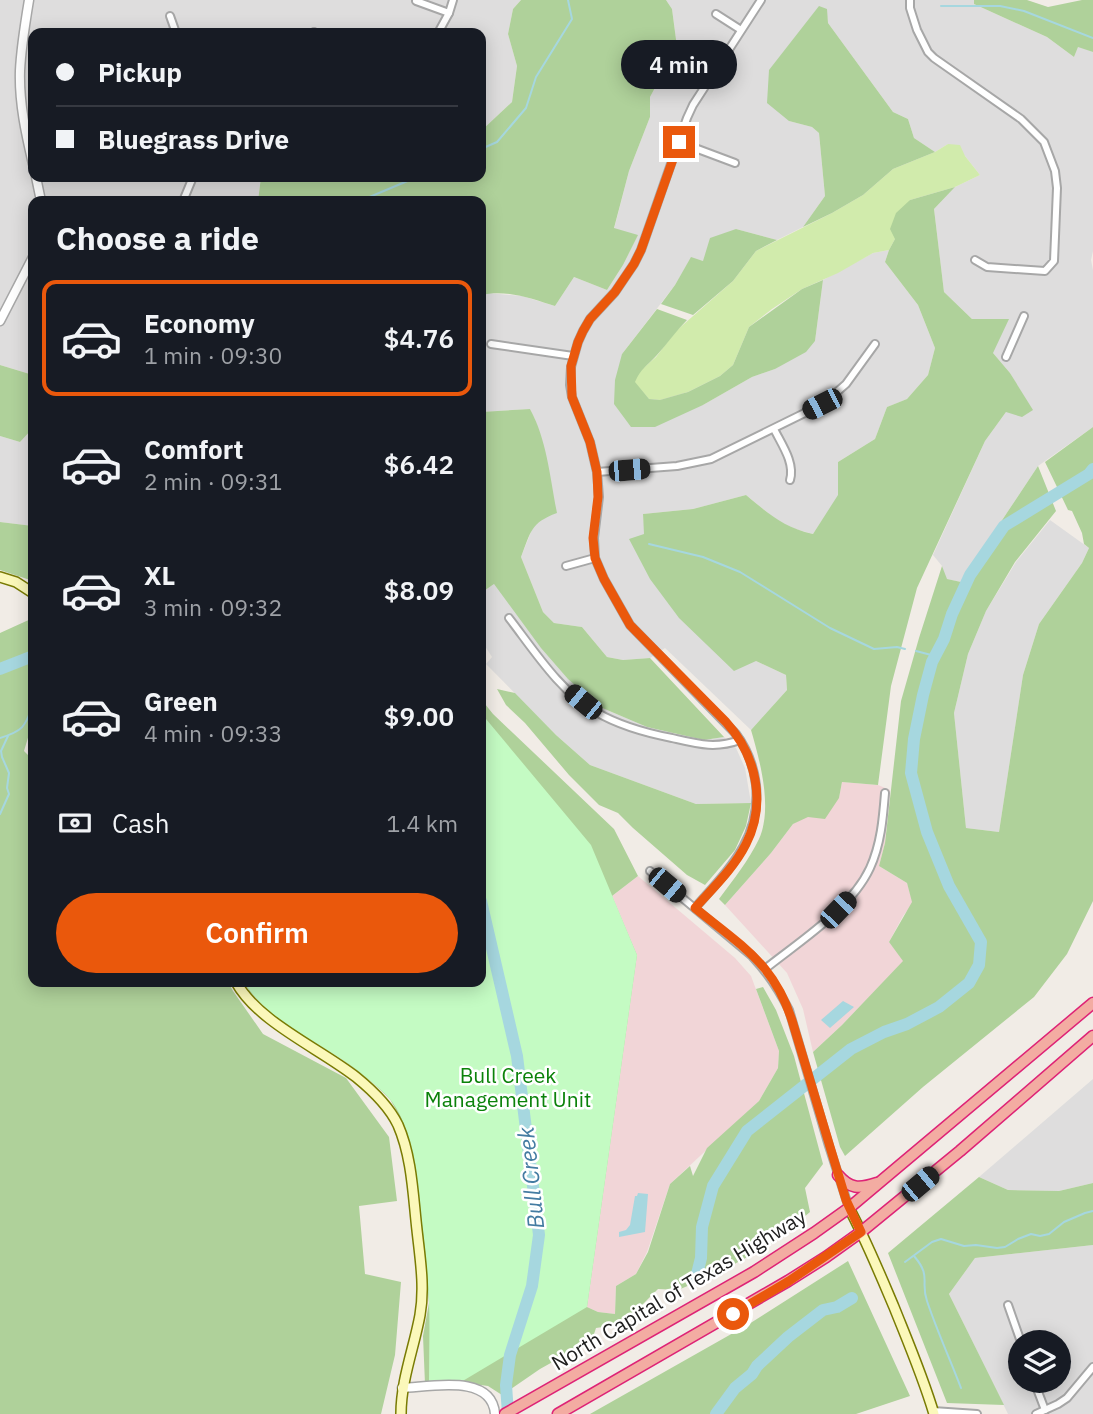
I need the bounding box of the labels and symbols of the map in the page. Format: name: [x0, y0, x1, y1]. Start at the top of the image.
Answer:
callout: 4 min: [621, 40, 737, 90]
route end: [663, 126, 695, 158]
car: [799, 385, 846, 423]
car: [608, 458, 651, 482]
car: [561, 681, 606, 723]
car: [645, 863, 690, 907]
car: [816, 888, 861, 932]
park label: Bull Creek Management Unit: [425, 1061, 591, 1113]
water label: Bull Creek: [510, 1125, 550, 1230]
car: [898, 1162, 943, 1206]
street label: North Capital of Texas Highway: [546, 1202, 811, 1376]
route start: [717, 1298, 749, 1330]

